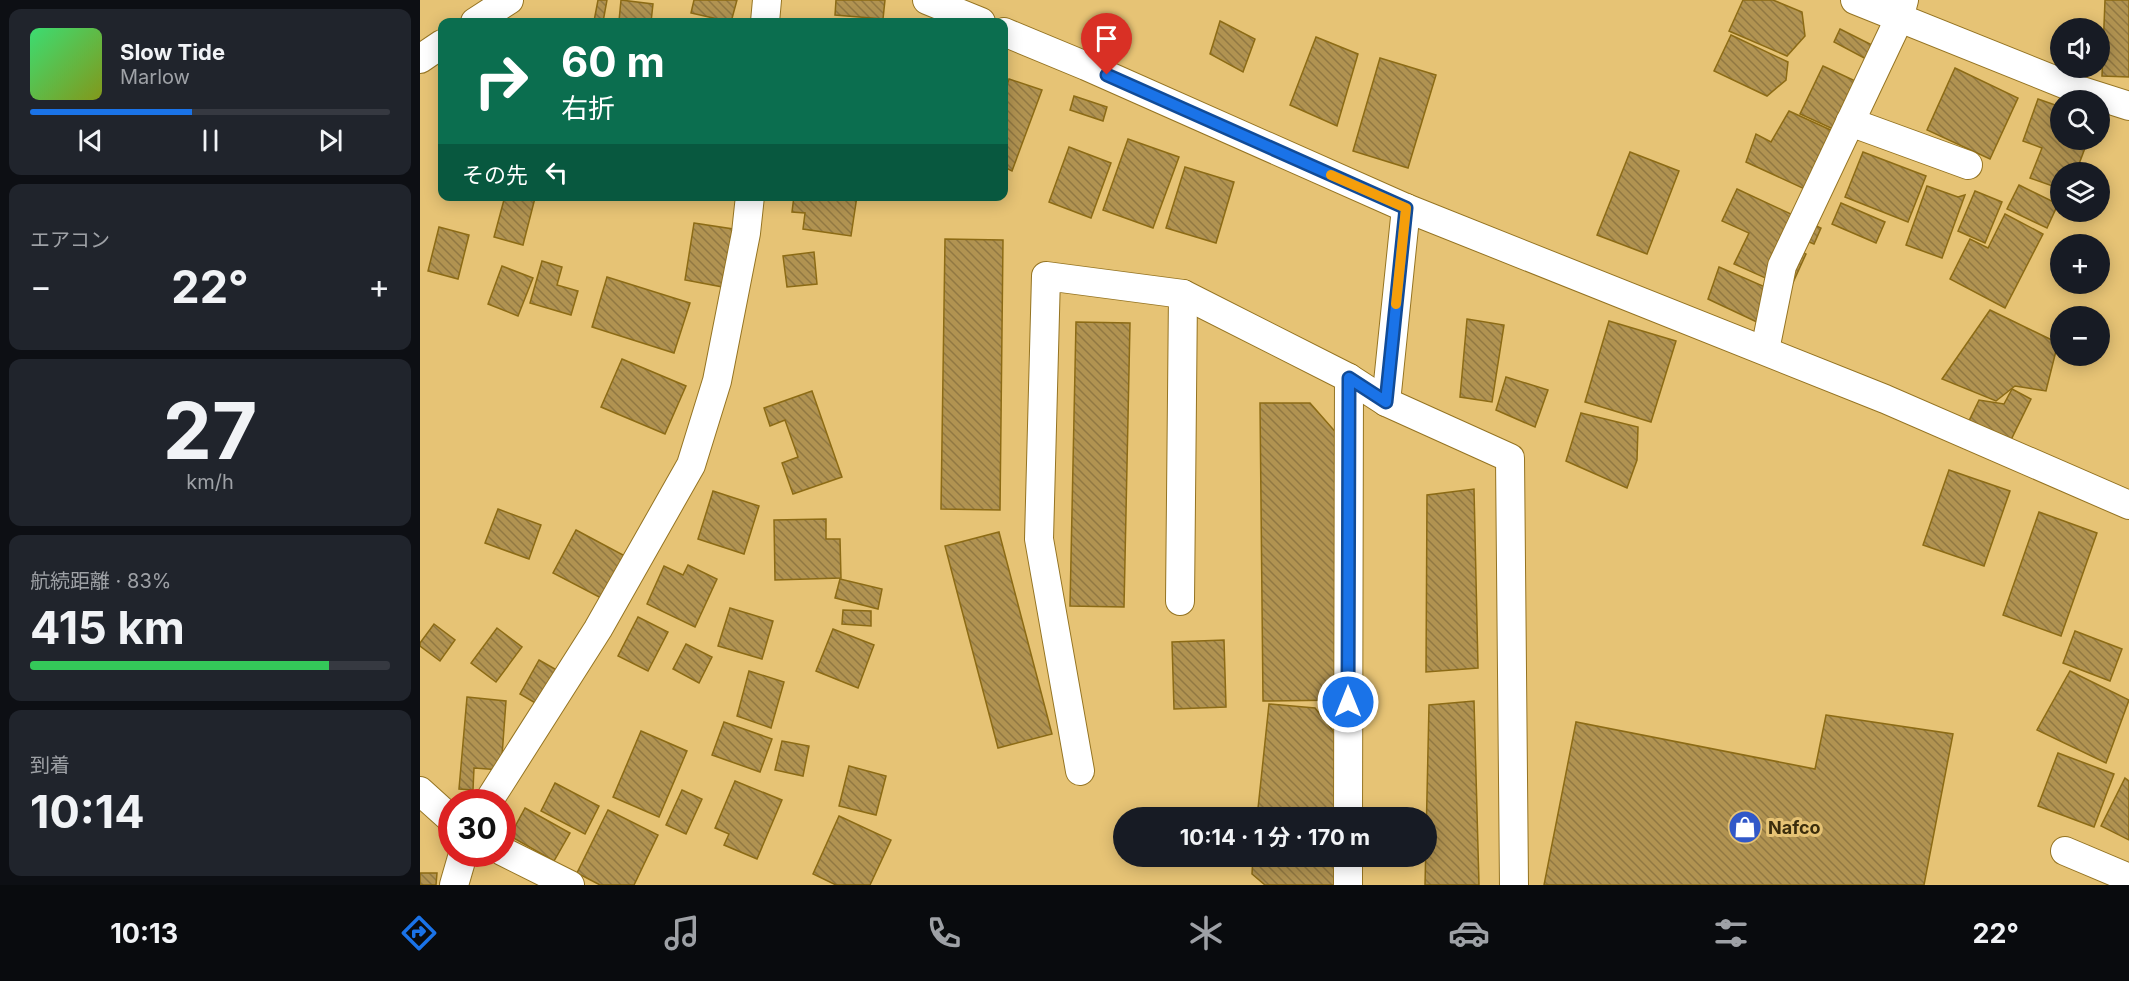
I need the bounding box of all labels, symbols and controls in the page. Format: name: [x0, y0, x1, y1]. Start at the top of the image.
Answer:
pin: [1081, 13, 1132, 75]
map controls: [2050, 18, 2110, 366]
button: sound: [2050, 18, 2110, 78]
icon: arrive: [1090, 22, 1123, 55]
text: 60 m: [561, 36, 665, 87]
text: Slow Tide: [120, 39, 225, 65]
icon: right: [462, 42, 540, 120]
text: Marlow: [120, 65, 190, 89]
button: search: [2050, 90, 2110, 150]
text: 右折: [561, 92, 615, 125]
icon: previous: [74, 124, 107, 157]
icon: pause: [194, 124, 227, 157]
icon: next: [314, 124, 347, 157]
icon: left: [540, 156, 573, 189]
text: その先: [462, 162, 528, 188]
button: layers: [2050, 162, 2110, 222]
text: エアコン: [30, 228, 110, 252]
button: +: [2050, 234, 2110, 294]
text: 22°: [171, 259, 249, 314]
text: −: [30, 266, 52, 306]
text: +: [368, 266, 390, 306]
button: −: [2050, 306, 2110, 366]
text: 27: [163, 383, 257, 478]
text: km/h: [186, 470, 234, 494]
text: 航続距離 · 83%: [30, 569, 171, 593]
text: 415 km: [30, 600, 185, 655]
position arrow: [1316, 670, 1380, 734]
text: 到着: [30, 753, 70, 777]
text: 10:14: [30, 784, 145, 839]
speed limit sign: 30: [438, 789, 516, 867]
shop icon: Nafco: [1727, 809, 1763, 845]
place label: Nafco: [1768, 817, 1821, 838]
text: 10:14 · 1 分 · 170 m: [1180, 824, 1370, 850]
icon: directions: [398, 912, 440, 954]
icon: music: [661, 912, 703, 954]
icon: phone: [923, 912, 965, 954]
icon: climate: [1185, 912, 1227, 954]
icon: car: [1448, 912, 1490, 954]
icon: filters: [1710, 912, 1752, 954]
text: 10:13: [110, 917, 178, 950]
text: 22°: [1972, 917, 2019, 950]

